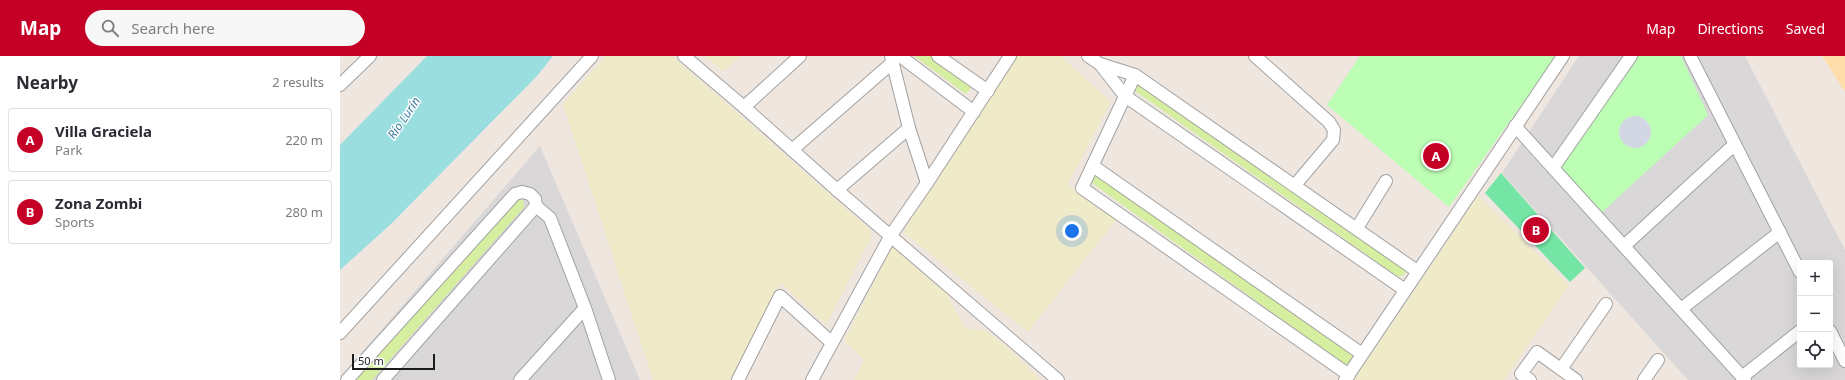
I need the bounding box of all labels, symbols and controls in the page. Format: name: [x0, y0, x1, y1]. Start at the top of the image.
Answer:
search box: [85, 10, 365, 46]
text: Map: [20, 15, 61, 41]
icon: search: [99, 17, 121, 39]
text: Search here: [131, 18, 215, 38]
text: Map: [1646, 19, 1675, 38]
text: Directions: [1697, 19, 1764, 38]
text: Saved: [1786, 19, 1825, 38]
text: Nearby: [16, 71, 78, 94]
text: 2 results: [272, 73, 324, 91]
water label: Río Lurín: [383, 93, 424, 142]
text: Villa Graciela: [55, 121, 152, 141]
text: A: [26, 131, 35, 149]
text: 220 m: [285, 131, 323, 149]
text: Park: [55, 141, 82, 159]
pin: A: [1423, 141, 1449, 171]
text: Zona Zombi: [55, 193, 142, 213]
text: B: [26, 203, 34, 221]
text: 280 m: [285, 203, 323, 221]
text: Sports: [55, 213, 94, 231]
pin: B: [1523, 215, 1549, 245]
your location: [1062, 221, 1082, 241]
map controls: [1797, 260, 1833, 368]
button: +: [1797, 260, 1833, 296]
button: −: [1797, 296, 1833, 332]
button: locate: [1797, 332, 1833, 368]
scale bar: [352, 352, 435, 371]
text: 50 m: [358, 353, 384, 368]

